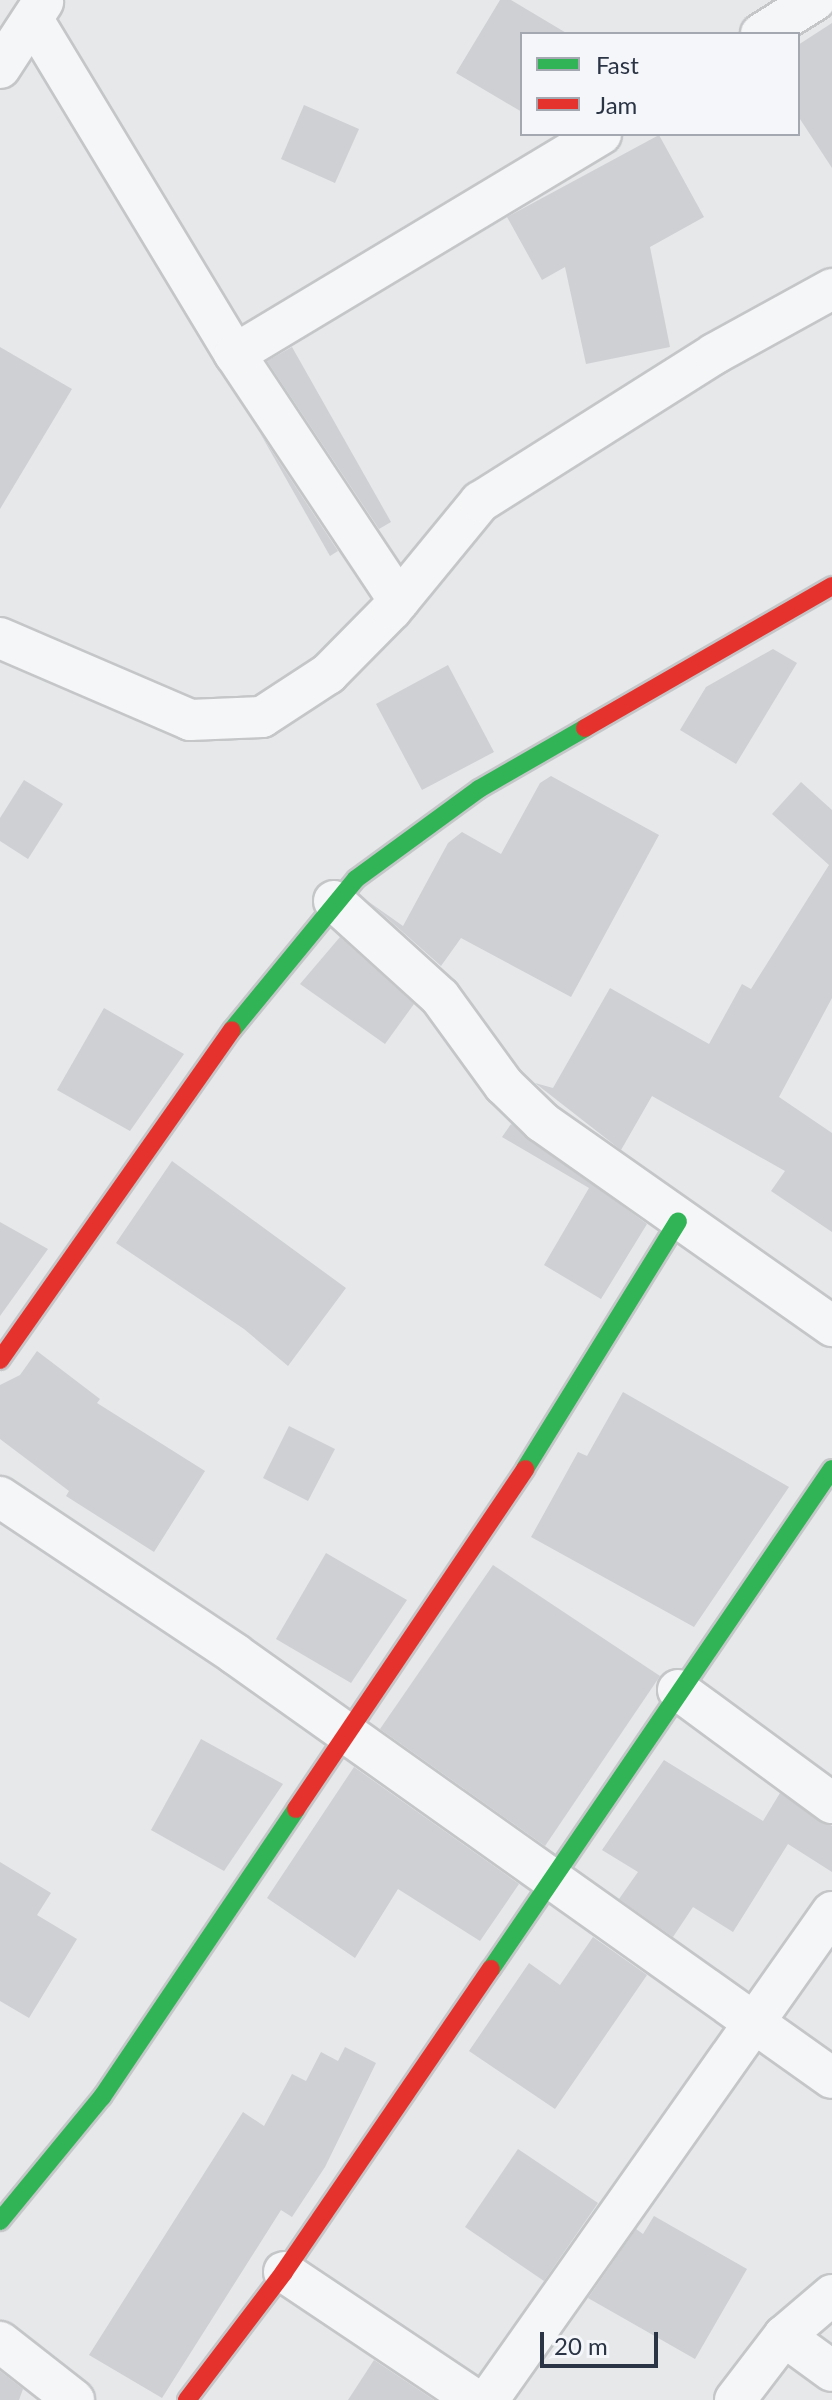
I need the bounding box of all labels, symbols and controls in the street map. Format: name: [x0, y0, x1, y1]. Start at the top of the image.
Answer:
legend: [520, 32, 800, 136]
text: Fast: [596, 50, 639, 79]
text: Jam: [596, 90, 637, 119]
scale bar: [544, 2316, 662, 2366]
text: 20 m: [554, 2331, 608, 2360]

